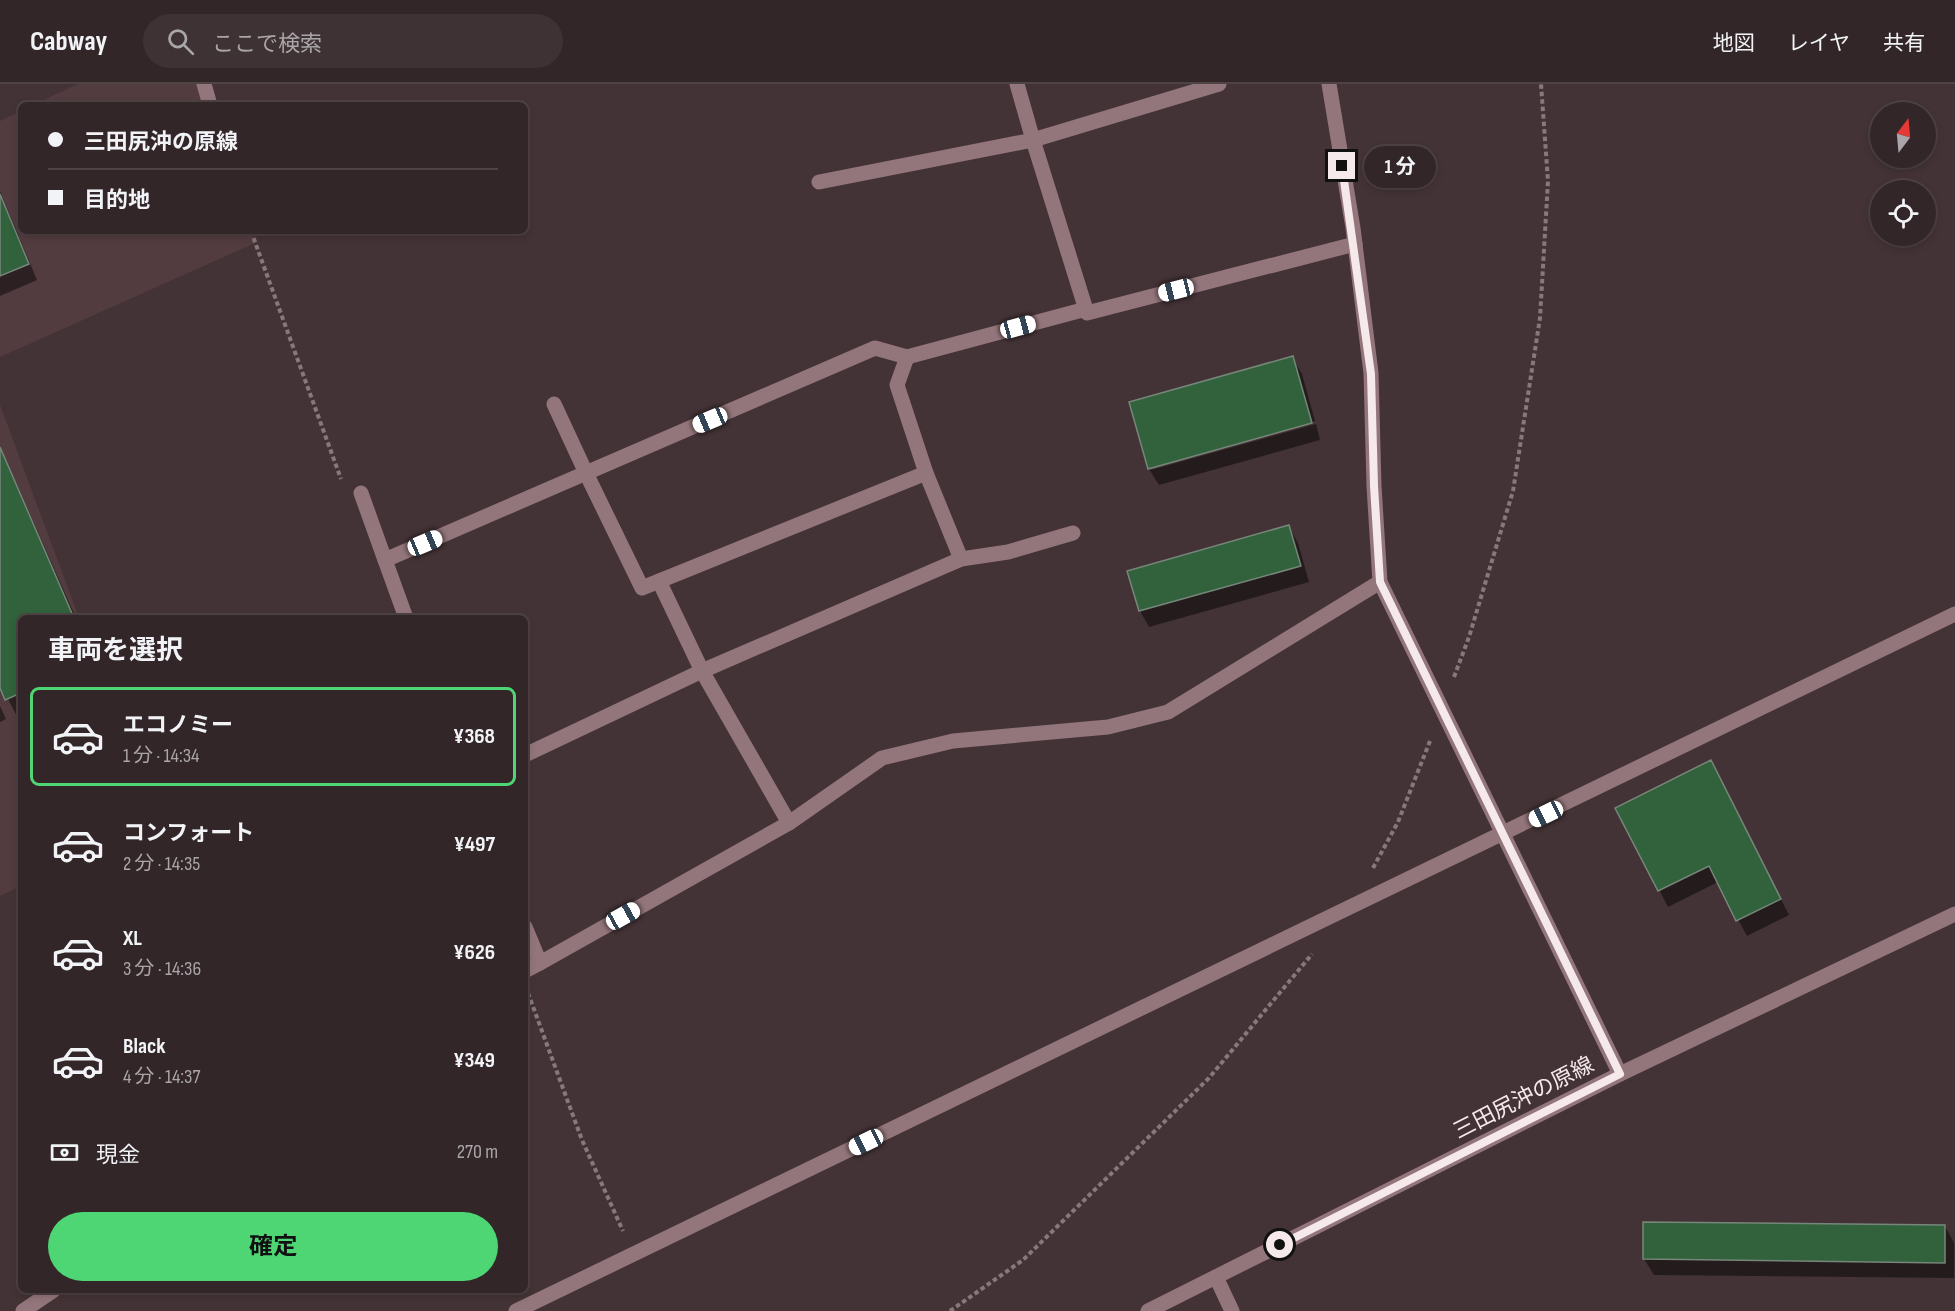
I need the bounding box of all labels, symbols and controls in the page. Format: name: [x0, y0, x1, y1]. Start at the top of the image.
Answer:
search box: [143, 14, 563, 68]
text: Cabway: [30, 25, 107, 58]
icon: search: [164, 25, 197, 58]
text: ここで検索: [212, 31, 322, 58]
text: 地図: [1713, 31, 1755, 56]
text: レイヤ: [1788, 31, 1850, 56]
text: 共有: [1883, 31, 1925, 56]
north arrow: [1870, 102, 1936, 168]
map controls: [1870, 102, 1936, 246]
text: 三田尻沖の原線: [84, 129, 238, 156]
callout: 1 分: [1363, 145, 1435, 187]
route end: [1328, 152, 1355, 179]
text: 1 分: [1385, 155, 1415, 179]
button: locate: [1870, 180, 1936, 246]
text: 目的地: [84, 187, 150, 214]
car: [1156, 277, 1196, 303]
car: [998, 314, 1038, 340]
car: [690, 405, 730, 435]
car: [405, 528, 445, 558]
text: 車両を選択: [48, 635, 183, 667]
icon: car: [51, 710, 105, 764]
text: エコノミー: [123, 712, 233, 739]
text: ¥368: [453, 723, 495, 750]
text: 1 分 · 14:34: [123, 744, 199, 768]
car: [1526, 798, 1566, 830]
icon: car: [51, 818, 105, 872]
text: コンフォート: [123, 820, 254, 847]
text: ¥497: [454, 831, 495, 858]
text: 2 分 · 14:35: [123, 852, 200, 876]
car: [603, 899, 643, 933]
text: XL: [123, 925, 142, 952]
icon: car: [51, 926, 105, 980]
text: ¥626: [453, 939, 495, 966]
text: 3 分 · 14:36: [123, 957, 201, 981]
text: Black: [123, 1033, 165, 1060]
icon: car: [51, 1034, 105, 1088]
text: ¥349: [453, 1047, 495, 1074]
street label: 三田尻沖の原線: [1449, 1051, 1598, 1145]
text: 4 分 · 14:37: [123, 1065, 200, 1089]
car: [846, 1126, 886, 1158]
icon: cash: [48, 1136, 81, 1169]
text: 270 m: [457, 1140, 498, 1164]
text: 現金: [96, 1142, 140, 1169]
button: 確定: [48, 1212, 498, 1281]
route start: [1266, 1231, 1293, 1258]

